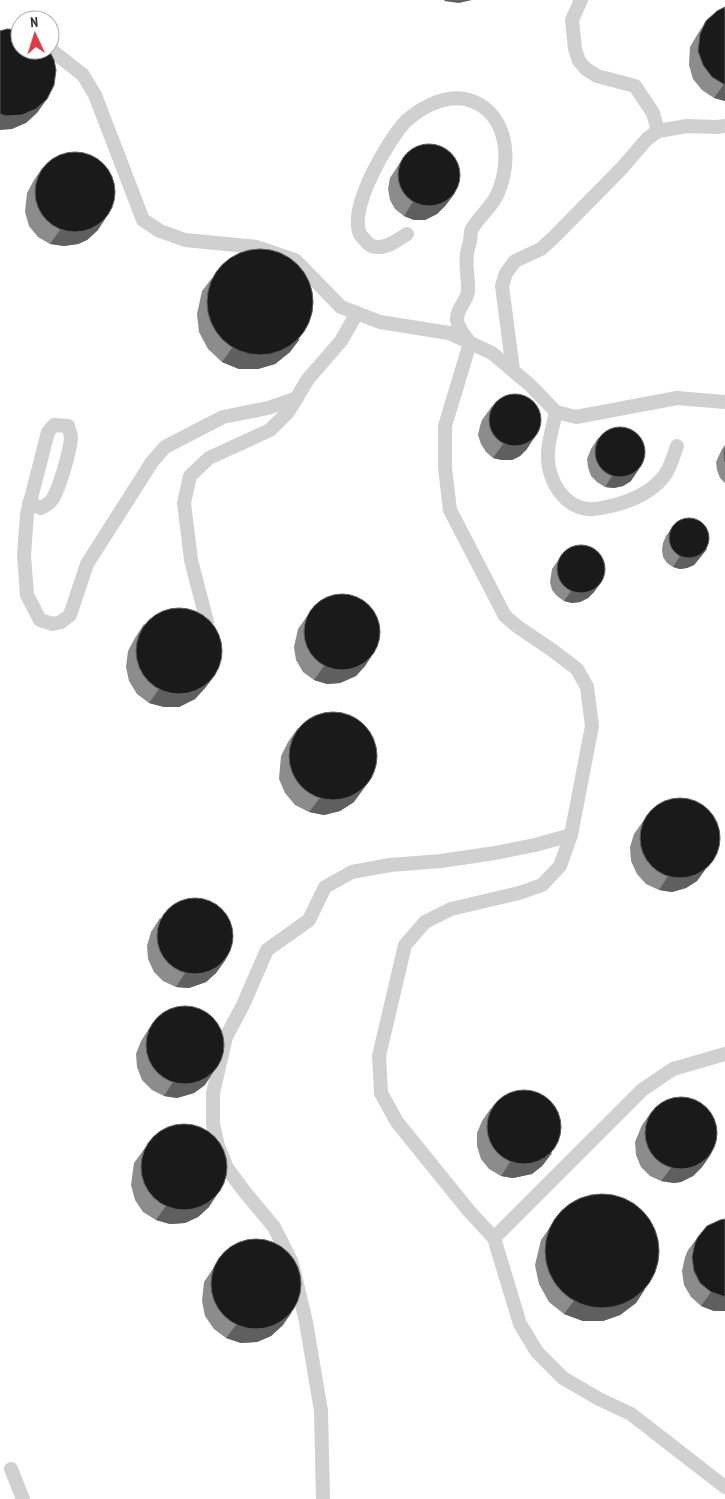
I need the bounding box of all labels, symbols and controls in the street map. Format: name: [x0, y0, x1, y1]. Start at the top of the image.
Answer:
north arrow: [10, 10, 60, 60]
text: N: [30, 13, 38, 31]

